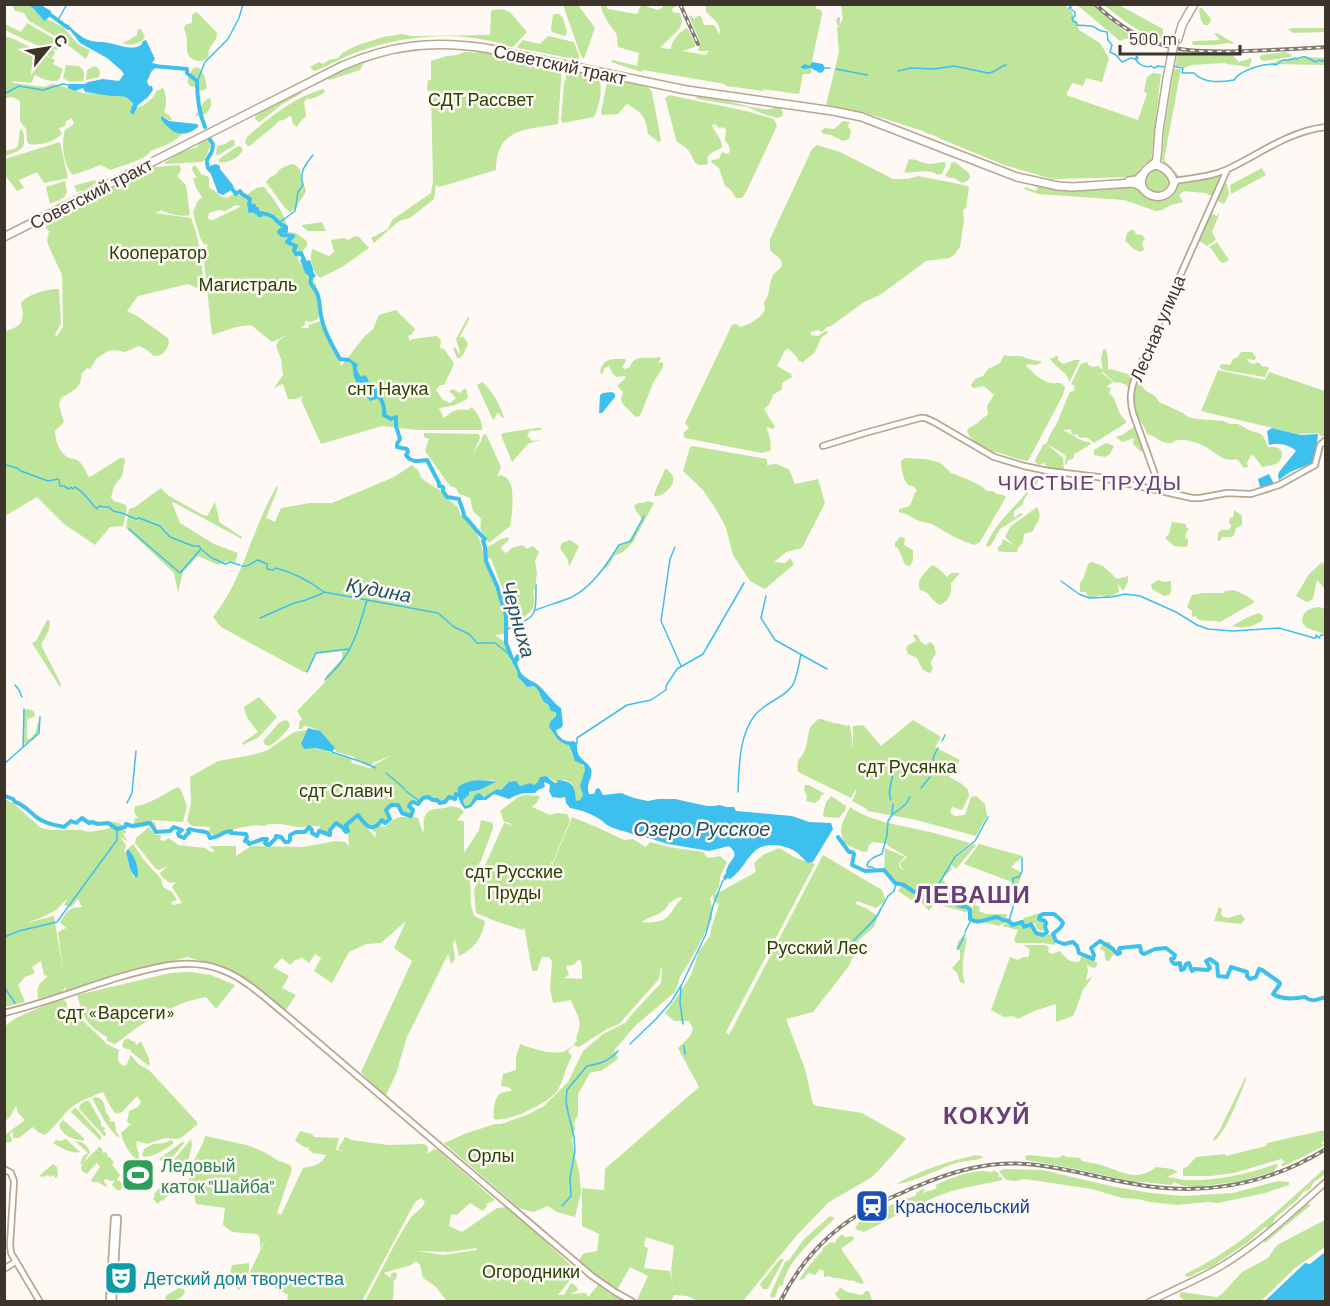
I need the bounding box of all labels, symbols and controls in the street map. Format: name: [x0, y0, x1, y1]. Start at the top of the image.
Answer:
north arrow: [18, 18, 78, 78]
scale bar: [1120, 18, 1240, 56]
text: 500 m: [1129, 27, 1177, 49]
text: С: [50, 30, 73, 50]
street label: Советский тракт: [492, 39, 628, 89]
park label: СДТ Рассвет: [428, 88, 534, 110]
street label: Советский тракт: [26, 153, 156, 233]
park label: Кооператор: [109, 241, 207, 263]
street label: Лесная улица: [1125, 271, 1190, 385]
park label: Магистраль: [199, 273, 297, 295]
park label: снт Наука: [348, 377, 429, 399]
district label: ЧИСТЫЕ ПРУДЫ: [997, 469, 1183, 494]
water label: Кудина: [344, 571, 414, 607]
water label: Черниха: [497, 578, 541, 660]
park label: сдт Русянка: [857, 755, 958, 777]
park label: сдт Славич: [299, 779, 393, 801]
water label: Озеро Русское: [634, 816, 770, 840]
park label: сдт Русские Пруды: [465, 860, 563, 903]
district label: ЛЕВАШИ: [915, 879, 1031, 908]
park label: Русский Лес: [766, 936, 868, 958]
park label: сдт «Варсеги»: [57, 1001, 175, 1023]
district label: КОКУЙ: [943, 1100, 1031, 1129]
park label: Орлы: [468, 1144, 514, 1166]
place label: Ледовый каток "Шайба": [161, 1154, 275, 1197]
sports icon: Ледовый каток "Шайба": [120, 1157, 156, 1193]
station icon: Красносельский: [854, 1188, 890, 1224]
place label: Красносельский: [895, 1195, 1030, 1217]
theatre icon: Детский дом творчества: [103, 1260, 139, 1296]
park label: Огородники: [482, 1260, 580, 1282]
place label: Детский дом творчества: [144, 1267, 345, 1289]

